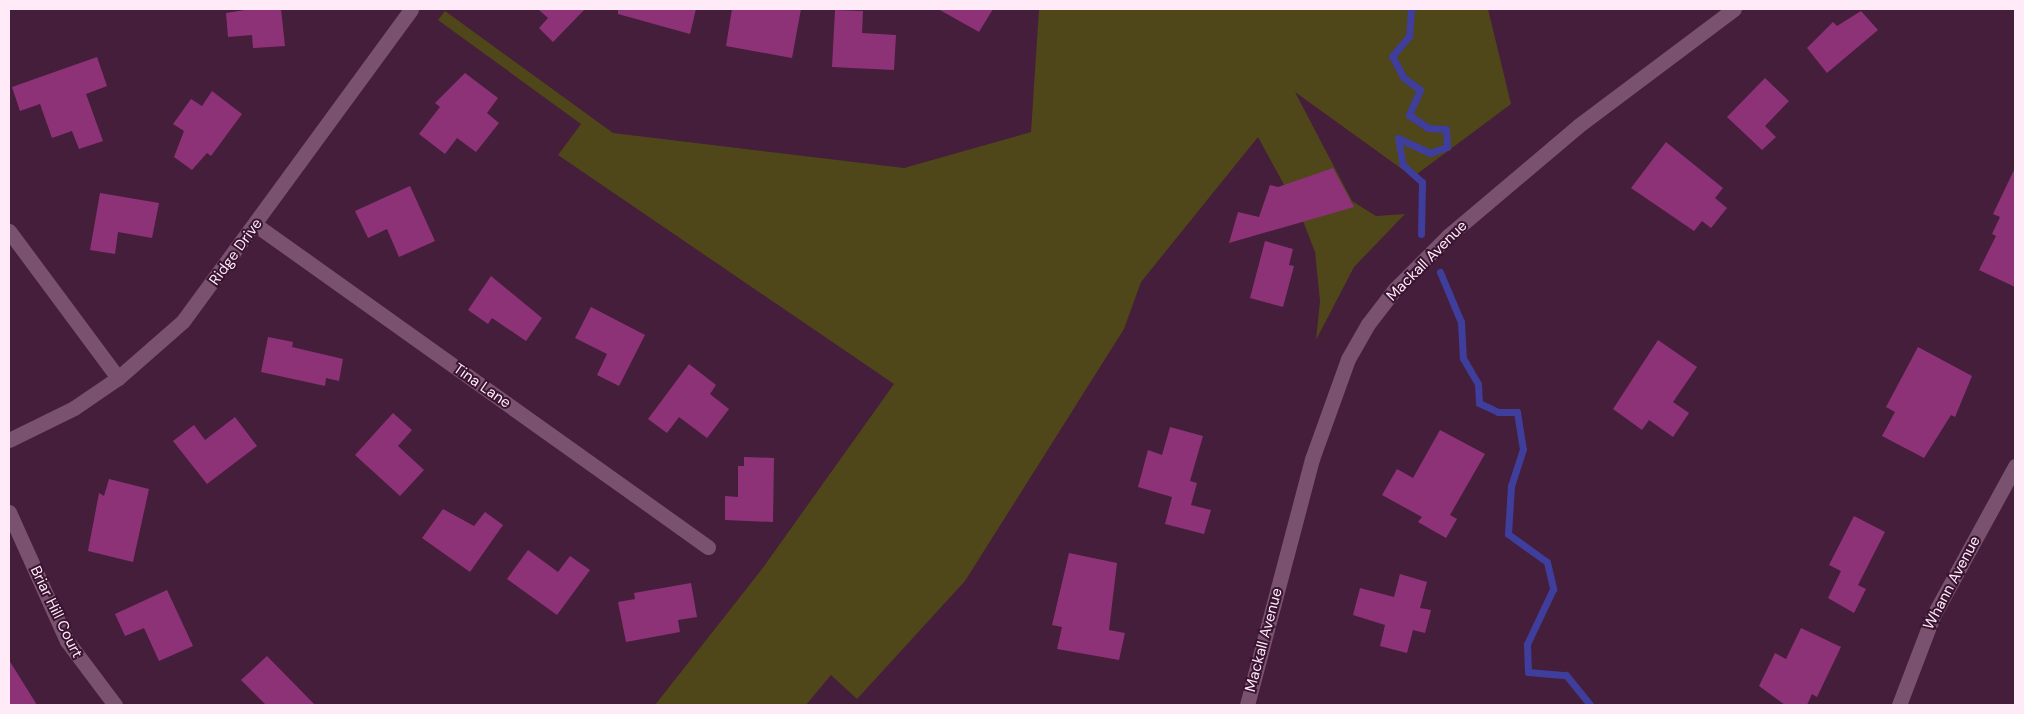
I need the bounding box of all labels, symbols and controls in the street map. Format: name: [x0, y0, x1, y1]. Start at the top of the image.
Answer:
street label: Ridge Drive: [206, 215, 266, 289]
street label: Mackall Avenue: [1383, 217, 1471, 305]
street label: Tina Lane: [450, 360, 514, 412]
street label: Whann Avenue: [1920, 533, 1984, 633]
street label: Briar Hill Court: [26, 563, 86, 661]
street label: Mackall Avenue: [1242, 586, 1286, 694]

